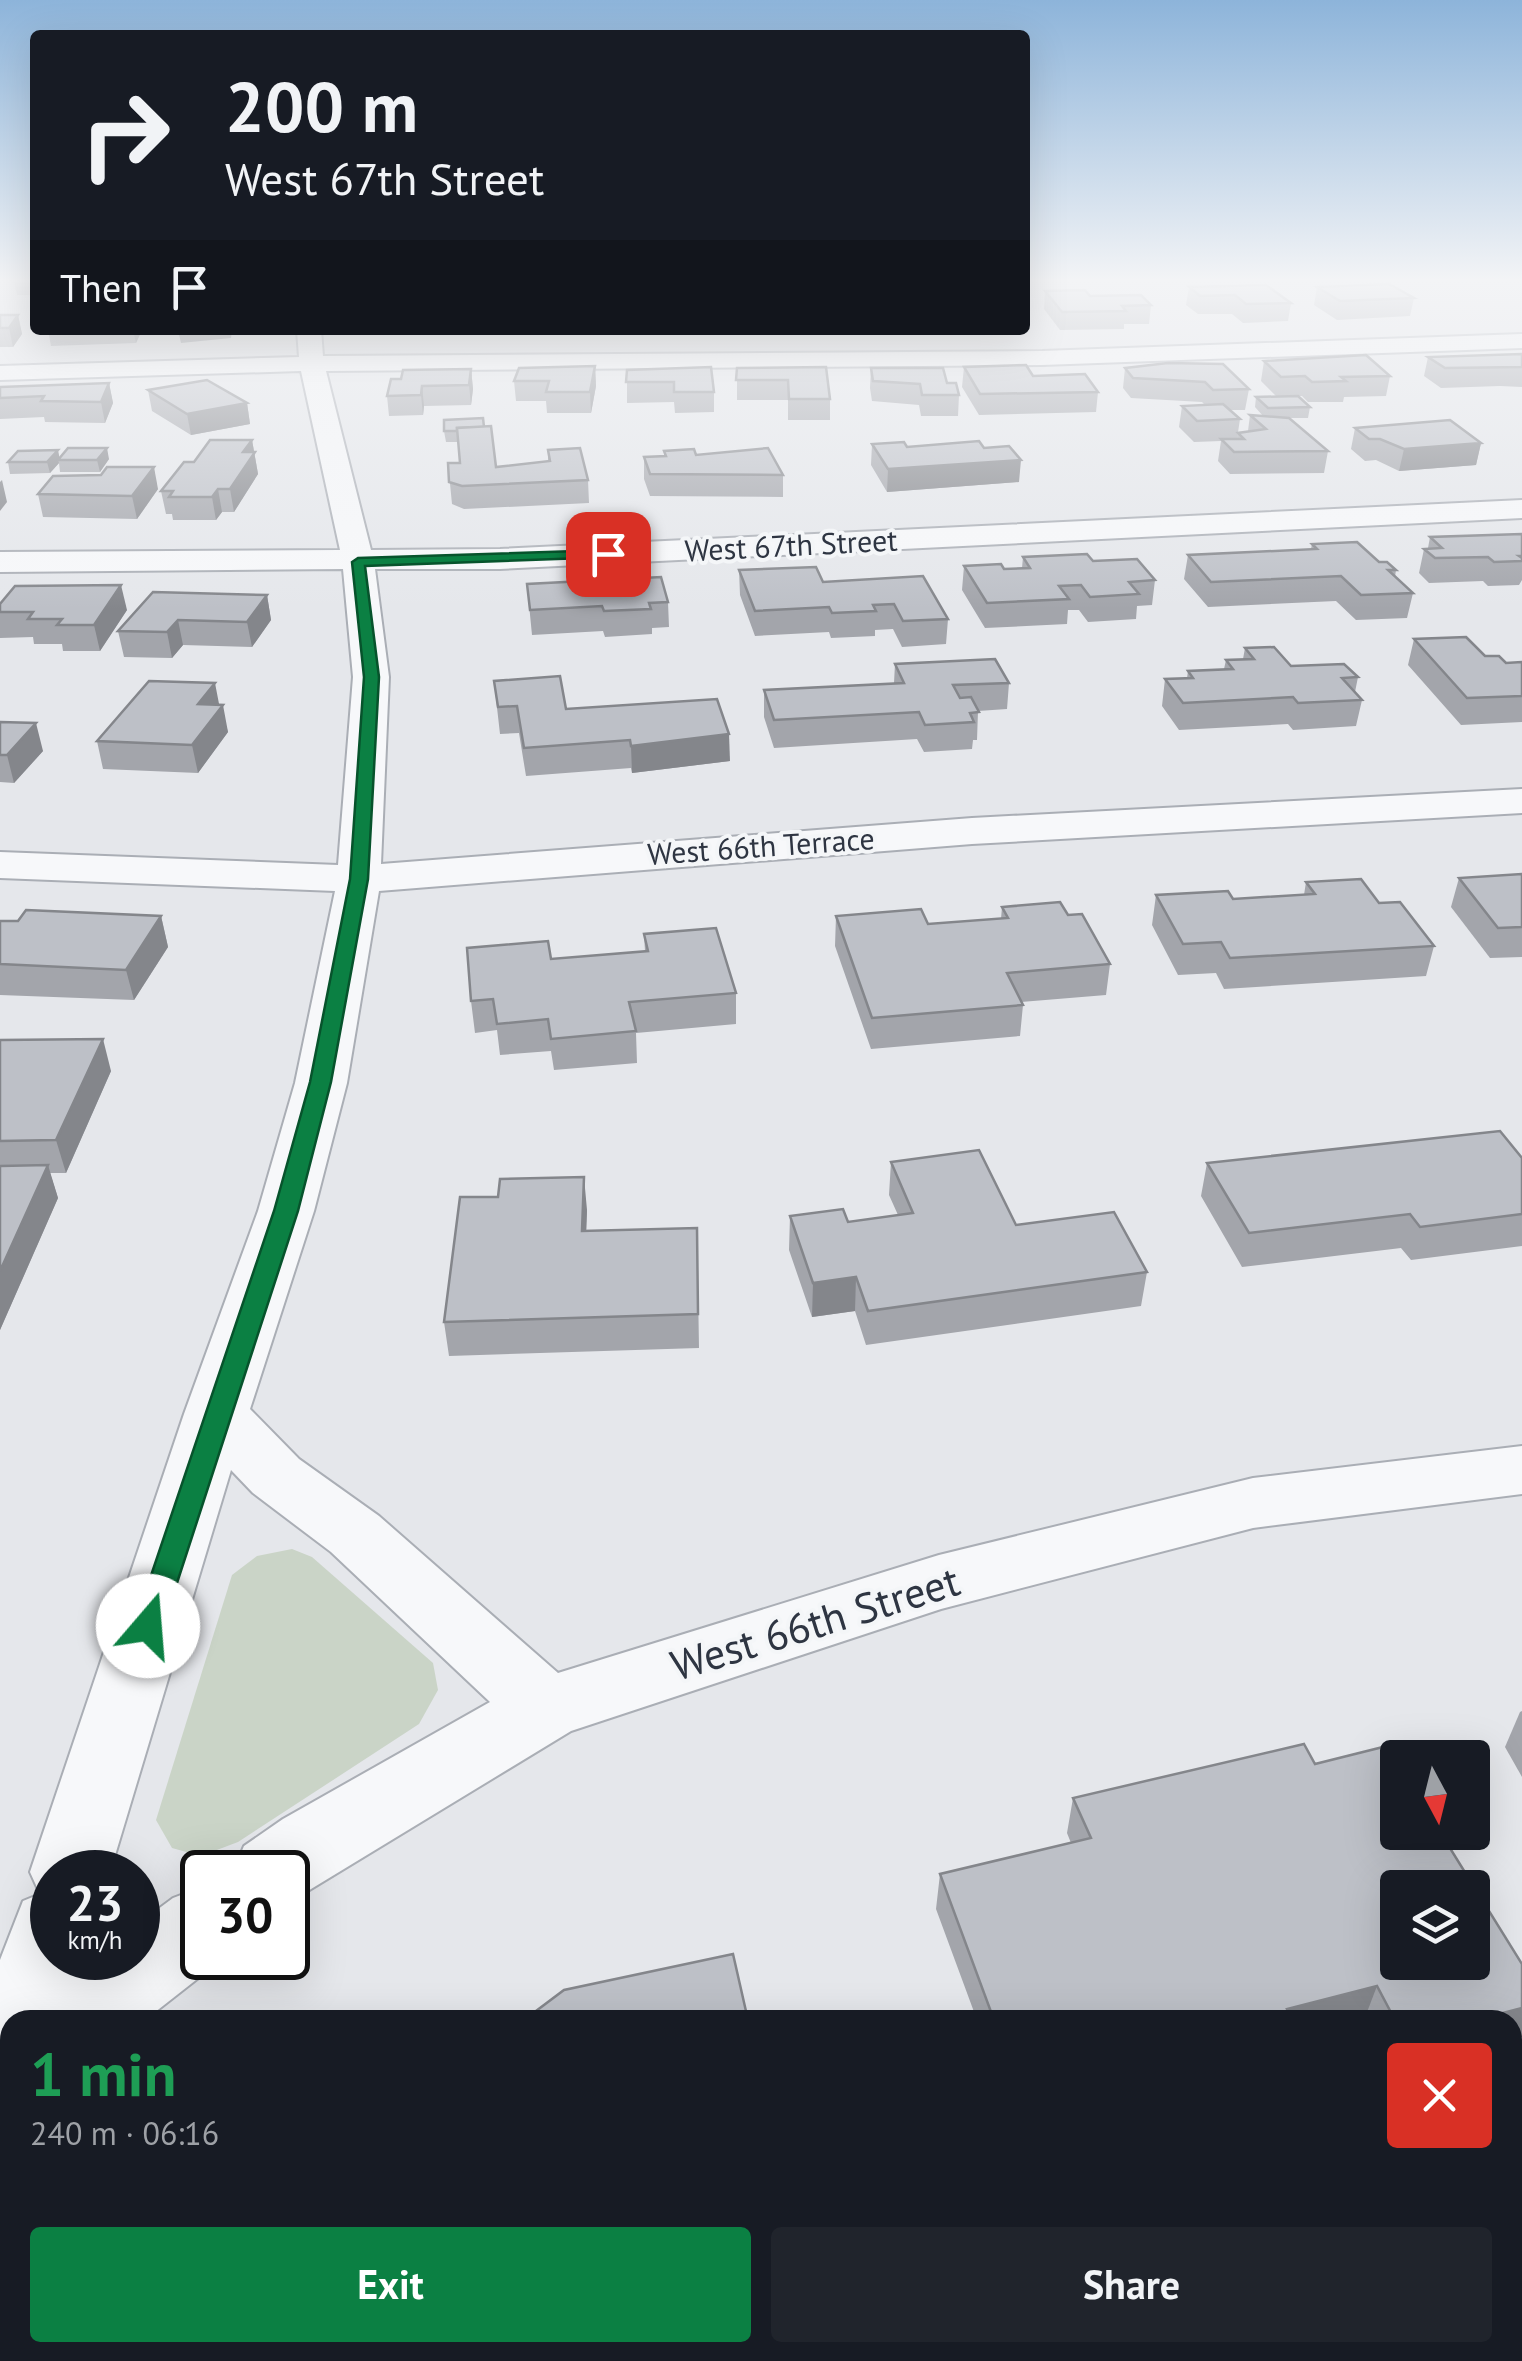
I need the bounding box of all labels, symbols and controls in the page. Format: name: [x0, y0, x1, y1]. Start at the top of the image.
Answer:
text: 200 m: [225, 61, 418, 151]
icon: right: [60, 70, 190, 200]
text: West 67th Street: [225, 149, 544, 207]
icon: arrive: [162, 260, 217, 315]
text: Then: [60, 263, 142, 312]
pin: [566, 512, 651, 597]
street label: West 67th Street: [684, 519, 898, 570]
icon: arrive: [581, 527, 636, 582]
street label: West 66th Terrace: [646, 818, 876, 873]
street label: West 66th Street: [664, 1553, 966, 1693]
position arrow: [96, 1574, 200, 1678]
north arrow: [1380, 1740, 1490, 1850]
map controls: [1380, 1740, 1490, 1980]
speed limit sign: 30: [180, 1850, 310, 1980]
text: 23: [67, 1870, 123, 1935]
button: layers: [1380, 1870, 1490, 1980]
text: km/h: [68, 1924, 122, 1956]
text: 1 min: [30, 2035, 176, 2113]
button: close: [1387, 2043, 1492, 2148]
text: 240 m · 06:16: [30, 2112, 219, 2154]
button: Exit: [30, 2227, 751, 2342]
button: Share: [771, 2227, 1492, 2342]

